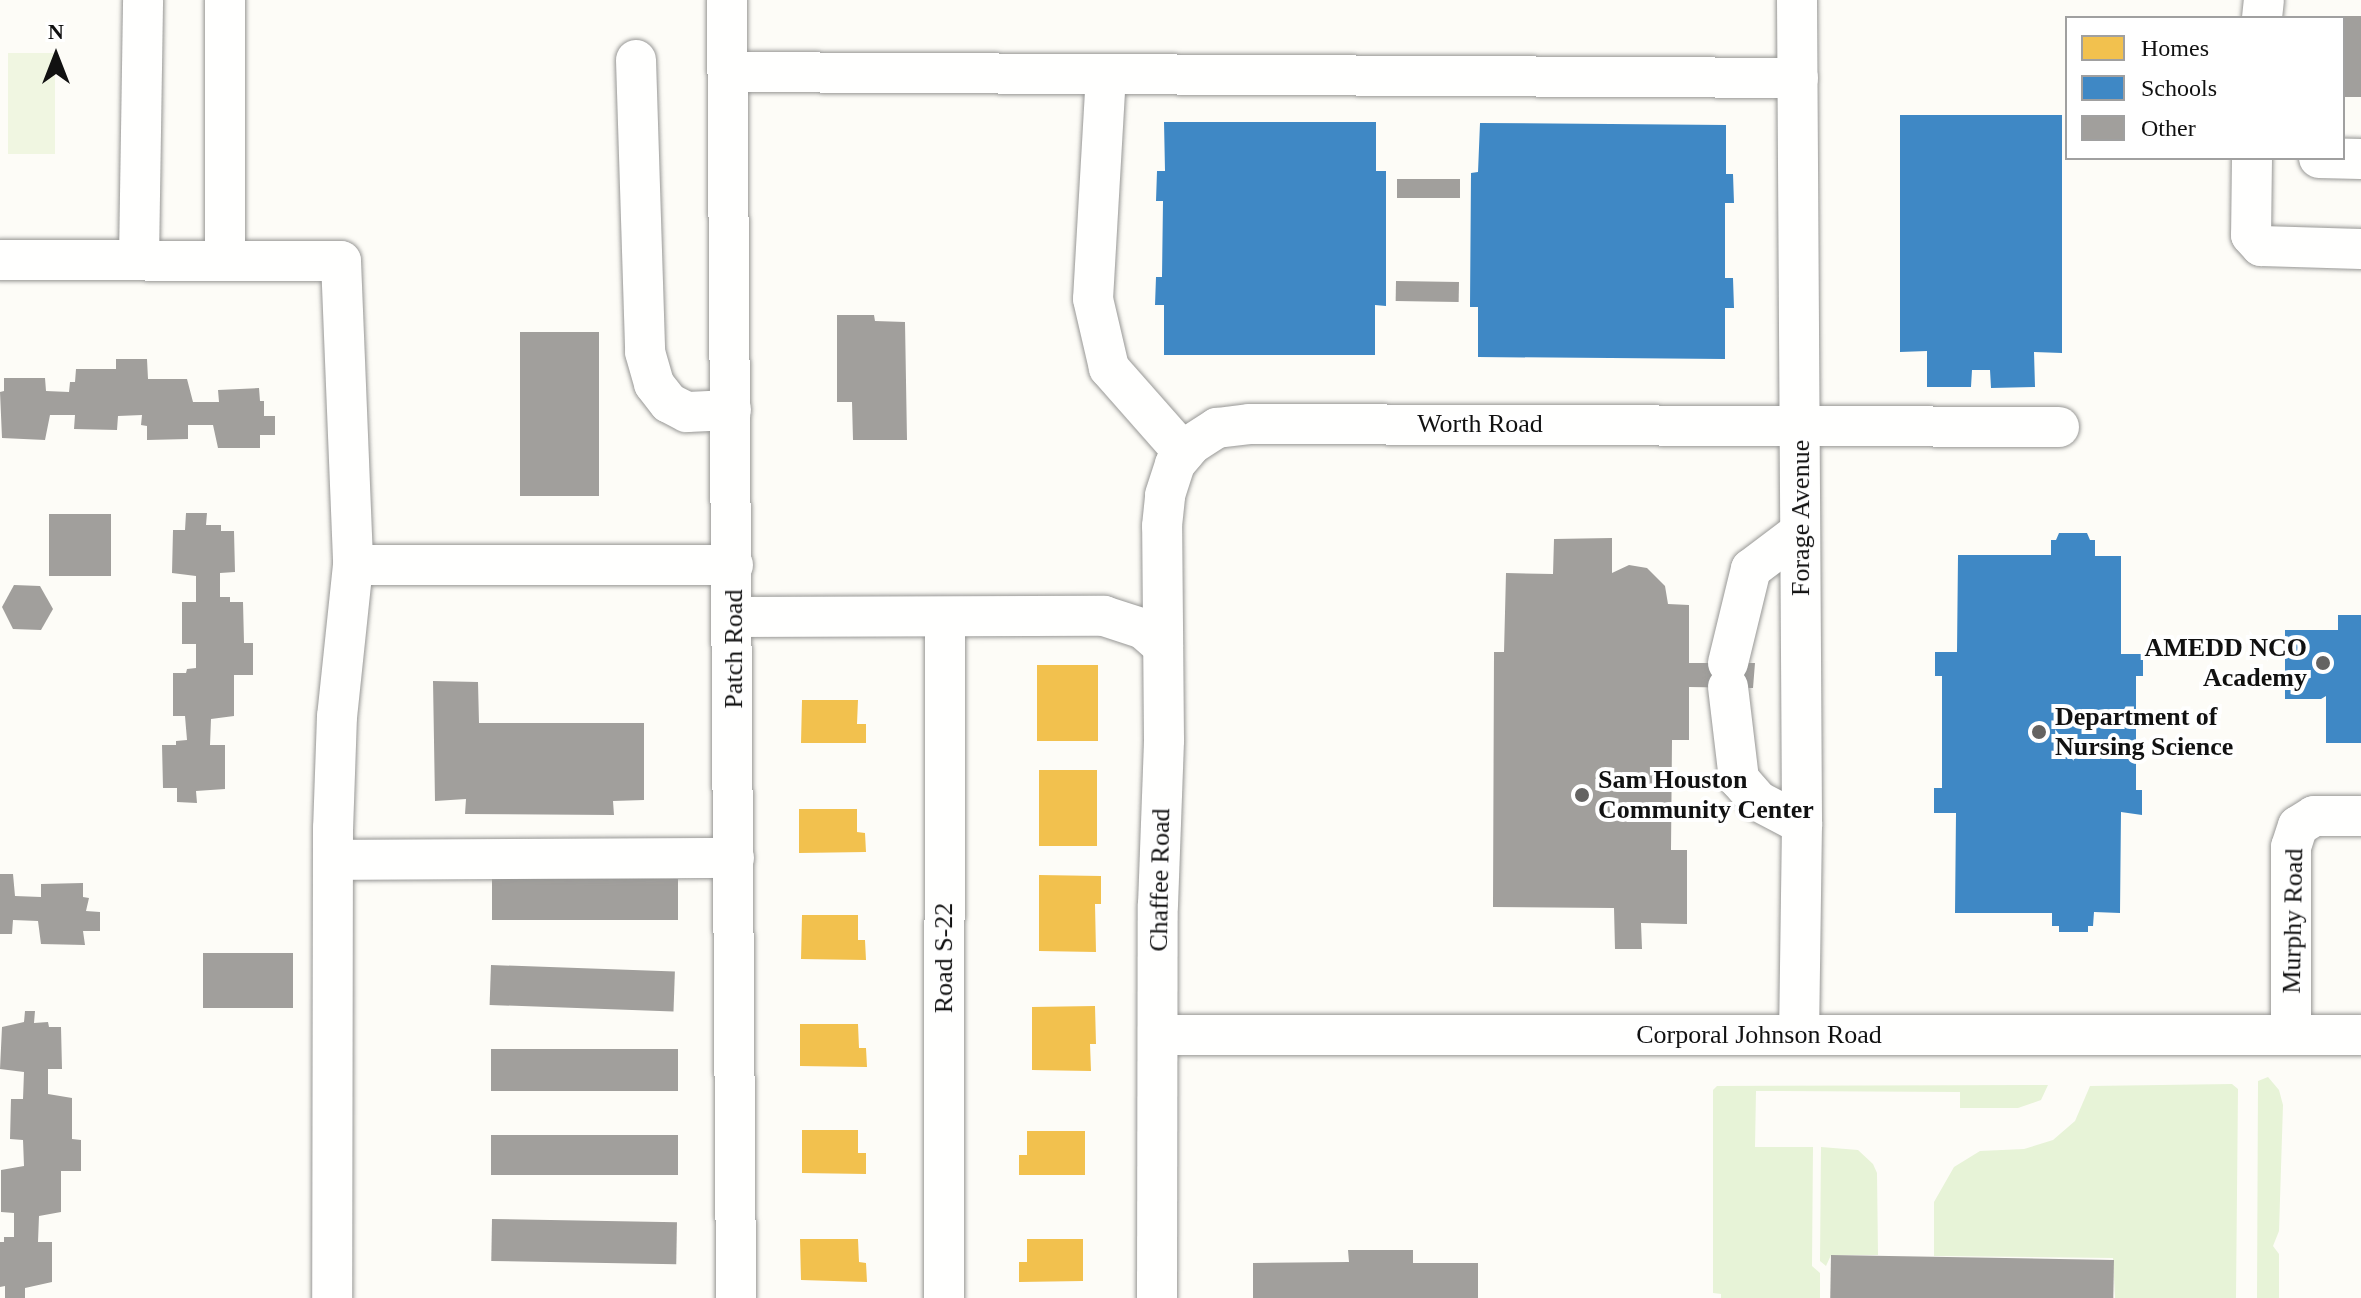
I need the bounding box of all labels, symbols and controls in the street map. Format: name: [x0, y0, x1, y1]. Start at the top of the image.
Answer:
north arrow: [16, 16, 96, 96]
legend: [2065, 16, 2345, 160]
text: N: [48, 19, 64, 44]
text: Homes: [2141, 35, 2209, 61]
text: Schools: [2141, 75, 2217, 101]
text: Other: [2141, 115, 2196, 141]
street label: Worth Road: [1417, 408, 1543, 440]
street label: Forage Avenue: [1785, 439, 1817, 597]
street label: Patch Road: [718, 589, 750, 709]
place label: AMEDD NCO Academy: [2145, 632, 2307, 694]
marker: AMEDD NCO Academy: [2314, 654, 2332, 672]
place label: Department of Nursing Science: [2055, 701, 2233, 762]
marker: Department of Nursing Science: [2030, 723, 2048, 741]
place label: Sam Houston Community Center: [1598, 764, 1814, 826]
marker: Sam Houston Community Center: [1573, 786, 1591, 804]
street label: Chaffee Road: [1143, 808, 1177, 952]
street label: Murphy Road: [2276, 848, 2310, 994]
street label: Road S-22: [928, 903, 960, 1013]
street label: Corporal Johnson Road: [1636, 1019, 1882, 1051]

